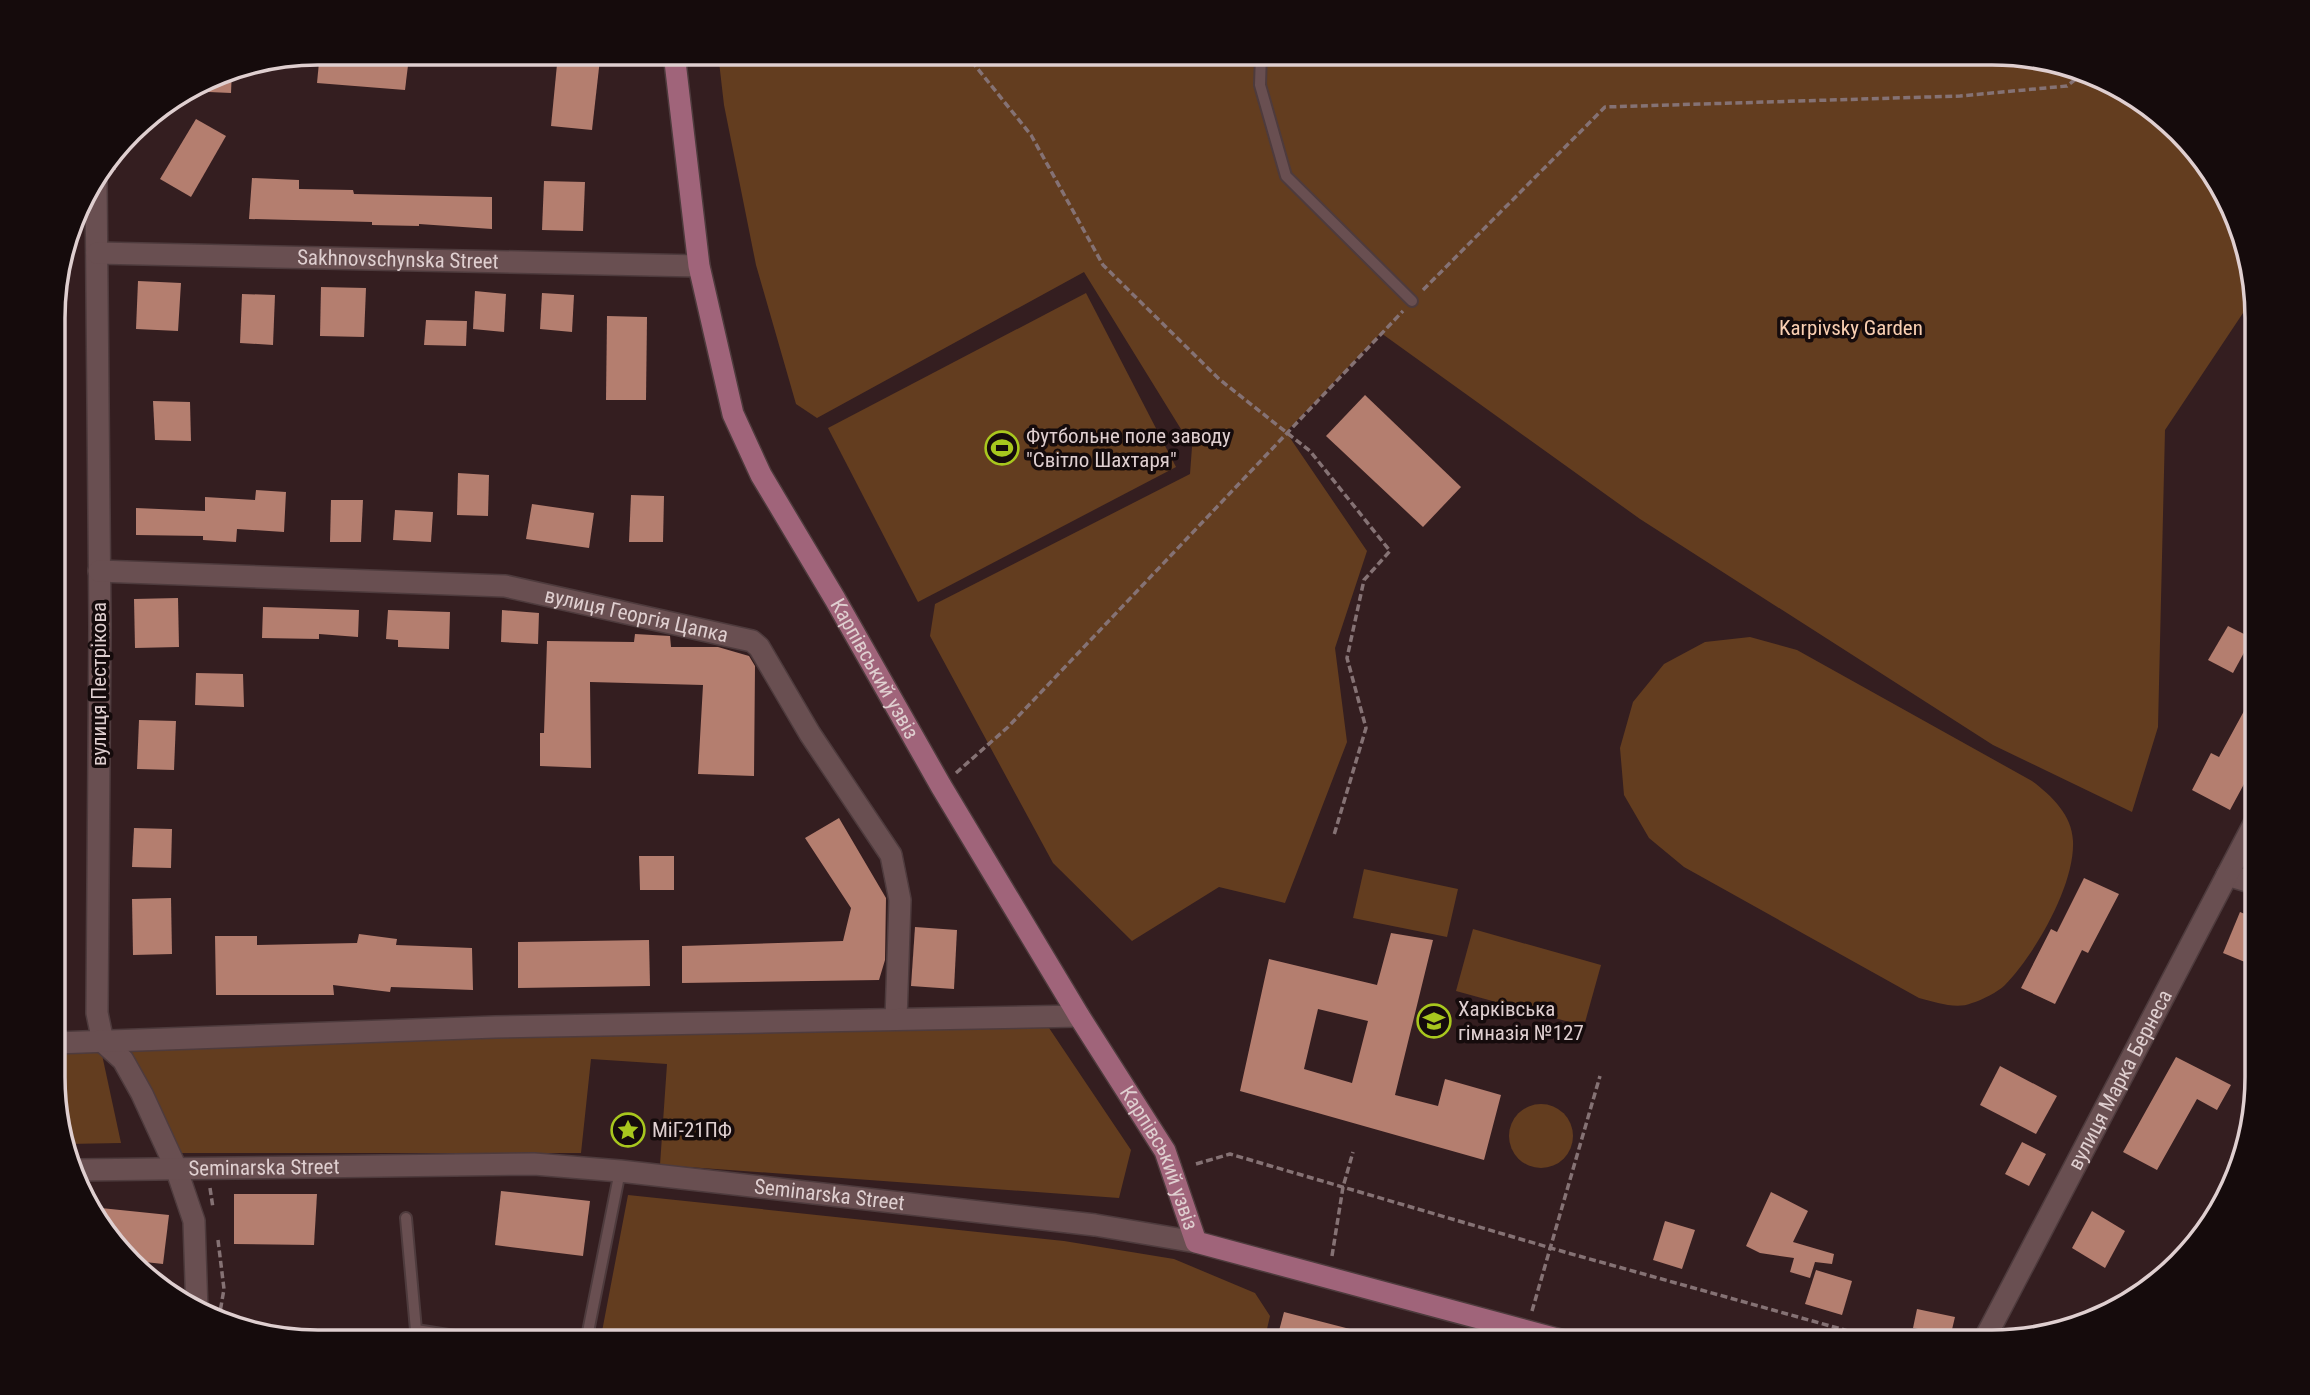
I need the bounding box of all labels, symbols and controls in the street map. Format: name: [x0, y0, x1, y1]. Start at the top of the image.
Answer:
street label: Sakhnovschynska Street: [297, 245, 499, 274]
park label: Karpivsky Garden: [1779, 316, 1923, 340]
place label: Футбольне поле заводу "Світло Шахтаря": [1026, 424, 1231, 472]
sports icon: Футбольне поле заводу "Світло Шахтаря": [983, 429, 1021, 467]
street label: вулиця Георгія Цапка: [542, 583, 731, 647]
street label: Карпівський узвіз: [825, 594, 924, 743]
street label: вулиця Пестрікова: [87, 602, 111, 766]
street label: вулиця Марка Бернеса: [2063, 986, 2177, 1174]
place label: Харківська гімназія №127: [1458, 997, 1584, 1045]
school or university icon: Харківська гімназія №127: [1415, 1002, 1453, 1040]
street label: Карпівський узвіз: [1115, 1082, 1203, 1233]
place icon: МіГ-21ПФ: [609, 1111, 647, 1149]
place label: МіГ-21ПФ: [652, 1118, 732, 1142]
street label: Seminarska Street: [188, 1155, 340, 1181]
street label: Seminarska Street: [753, 1174, 906, 1215]

